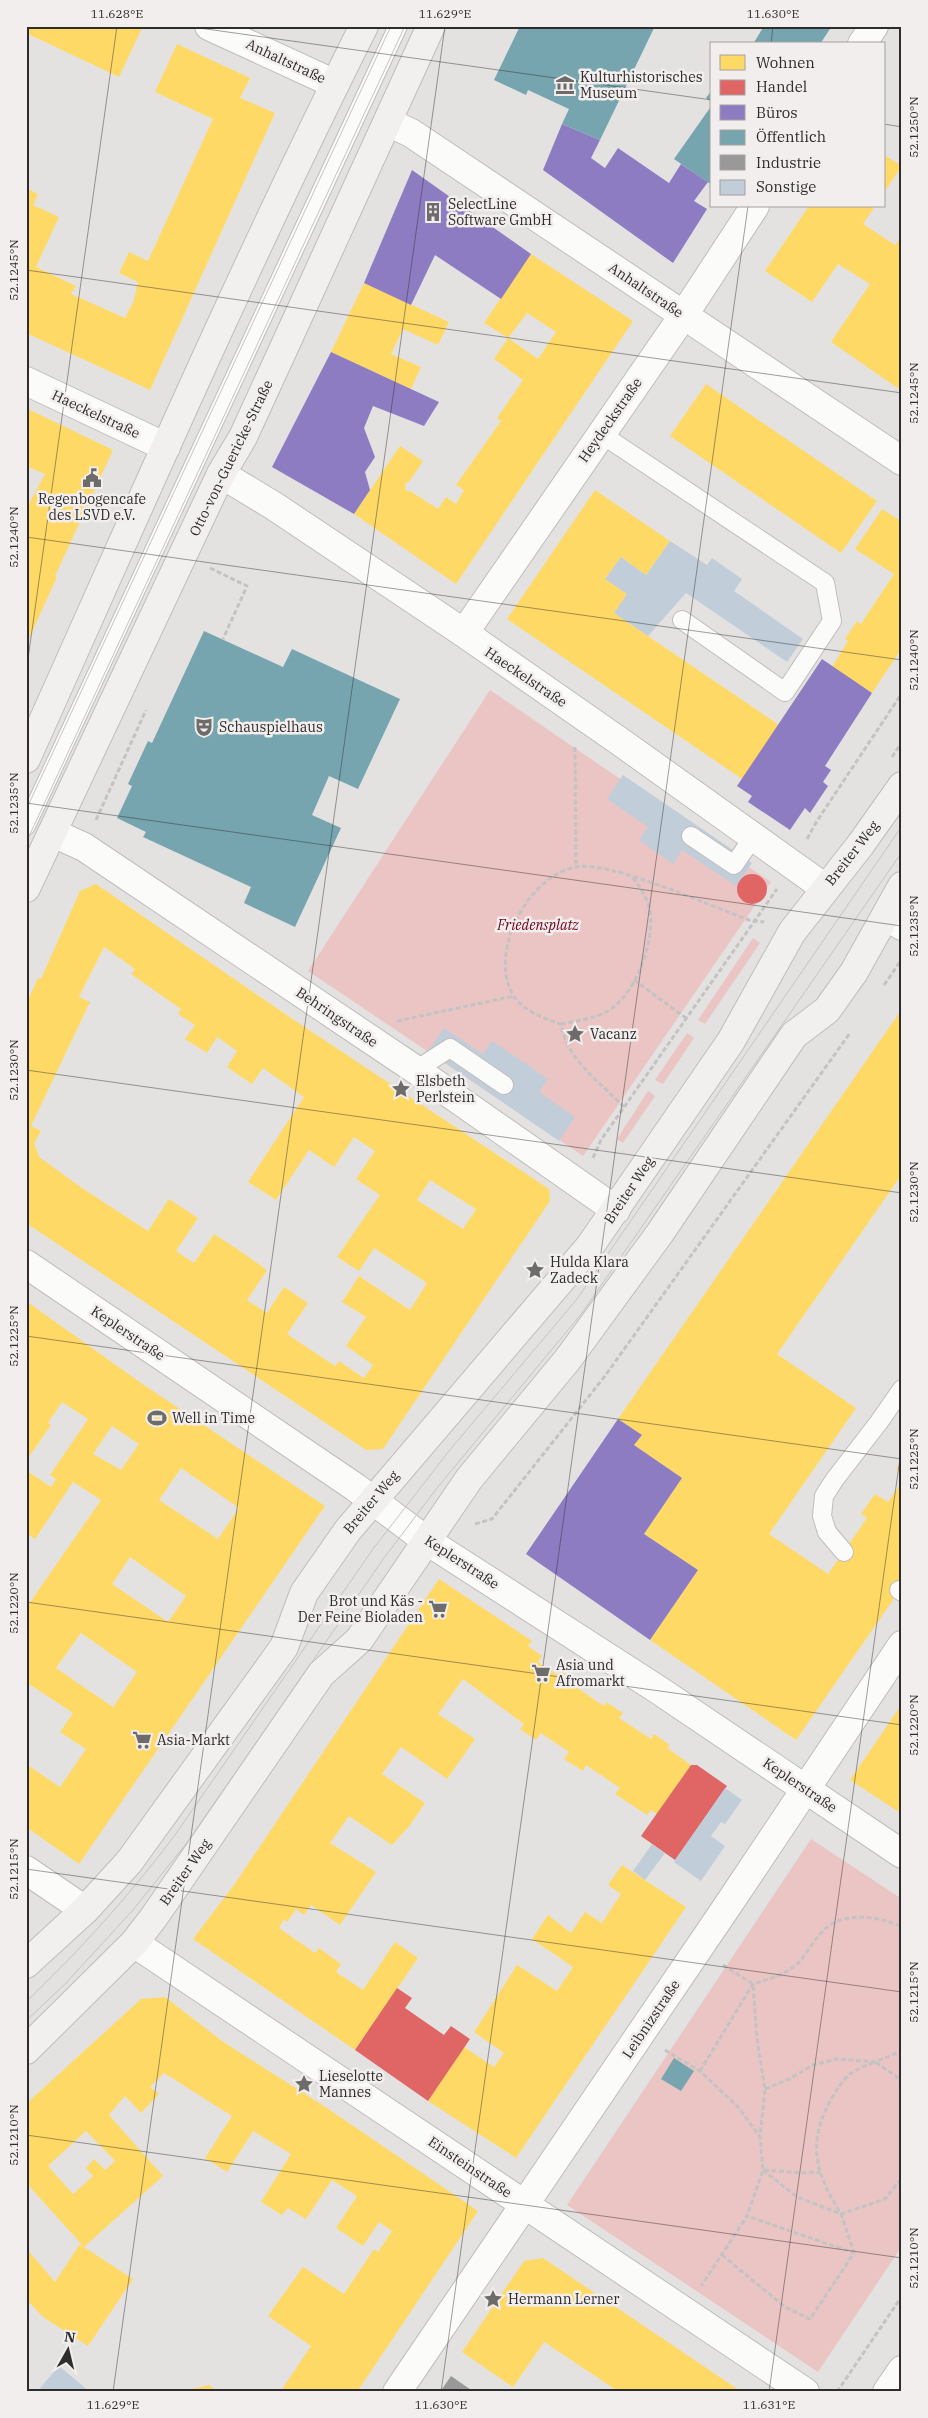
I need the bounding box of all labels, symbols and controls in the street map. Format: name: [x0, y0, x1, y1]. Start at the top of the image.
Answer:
text: 11.628°E: [91, 6, 143, 21]
text: 11.629°E: [419, 6, 471, 21]
text: 11.630°E: [747, 6, 799, 21]
street label: Anhaltstraße: [243, 35, 329, 87]
legend: [710, 42, 886, 208]
text: Wohnen: [756, 53, 815, 72]
place label: Kulturhistorisches Museum: [580, 68, 703, 102]
museum icon: Kulturhistorisches Museum: [554, 74, 576, 96]
text: Handel: [756, 77, 807, 96]
text: 52.1250°N: [906, 96, 921, 158]
text: Büros: [756, 103, 798, 122]
text: Öffentlich: [756, 127, 826, 146]
text: Industrie: [756, 153, 821, 172]
text: Sonstige: [756, 177, 816, 196]
place label: SelectLine Software GmbH: [448, 195, 552, 229]
building icon: SelectLine Software GmbH: [422, 201, 444, 223]
text: 52.1245°N: [6, 239, 21, 301]
street label: Anhaltstraße: [605, 258, 687, 322]
text: 52.1245°N: [906, 362, 921, 424]
street label: Heydeckstraße: [574, 374, 646, 466]
street label: Otto-von-Guericke-Straße: [185, 377, 277, 539]
street label: Haeckelstraße: [49, 386, 143, 442]
public building icon: Regenbogencafe des LSVD e.V.: [81, 467, 103, 489]
place label: Regenbogencafe des LSVD e.V.: [38, 490, 146, 524]
text: 52.1240°N: [6, 506, 21, 568]
text: 52.1240°N: [906, 629, 921, 691]
street label: Haeckelstraße: [482, 643, 570, 711]
theatre icon: Schauspielhaus: [193, 716, 215, 738]
place label: Schauspielhaus: [219, 718, 323, 736]
text: 52.1235°N: [6, 772, 21, 834]
street label: Breiter Weg: [821, 817, 883, 889]
text: 52.1235°N: [906, 895, 921, 957]
park label: Friedensplatz: [496, 916, 579, 934]
street label: Behringstraße: [293, 983, 381, 1051]
place icon: Vacanz: [564, 1023, 586, 1045]
place label: Vacanz: [590, 1025, 637, 1043]
text: 52.1230°N: [6, 1039, 21, 1101]
place label: Elsbeth Perlstein: [416, 1072, 475, 1106]
place icon: Elsbeth Perlstein: [390, 1078, 412, 1100]
street label: Breiter Weg: [600, 1153, 658, 1227]
text: 52.1230°N: [906, 1161, 921, 1223]
place label: Hulda Klara Zadeck: [550, 1253, 629, 1287]
place icon: Hulda Klara Zadeck: [524, 1259, 546, 1281]
street label: Keplerstraße: [88, 1302, 168, 1364]
text: 52.1225°N: [6, 1305, 21, 1367]
sports icon: Well in Time: [146, 1407, 168, 1429]
place label: Well in Time: [172, 1409, 255, 1427]
text: 52.1225°N: [906, 1428, 921, 1490]
street label: Breiter Weg: [339, 1466, 403, 1537]
street label: Keplerstraße: [421, 1531, 503, 1593]
text: 52.1220°N: [6, 1572, 21, 1634]
place label: Brot und Käs - Der Feine Bioladen: [298, 1592, 423, 1626]
supermarket icon: Brot und Käs - Der Feine Bioladen: [427, 1598, 449, 1620]
place label: Asia und Afromarkt: [556, 1656, 625, 1690]
supermarket icon: Asia und Afromarkt: [530, 1662, 552, 1684]
text: 52.1220°N: [906, 1694, 921, 1756]
supermarket icon: Asia-Markt: [131, 1729, 153, 1751]
place label: Asia-Markt: [157, 1731, 230, 1749]
street label: Keplerstraße: [760, 1754, 840, 1816]
street label: Breiter Weg: [155, 1835, 215, 1909]
text: 52.1215°N: [6, 1838, 21, 1900]
text: 52.1215°N: [906, 1961, 921, 2023]
street label: Leibnizstraße: [618, 1976, 684, 2062]
place label: Lieselotte Mannes: [319, 2067, 383, 2101]
place icon: Lieselotte Mannes: [293, 2073, 315, 2095]
text: 52.1210°N: [6, 2104, 21, 2166]
street label: Einsteinstraße: [425, 2132, 515, 2202]
text: 52.1210°N: [906, 2227, 921, 2289]
place icon: Hermann Lerner: [482, 2288, 504, 2310]
place label: Hermann Lerner: [508, 2290, 620, 2308]
north arrow: [42, 2326, 92, 2376]
text: N: [63, 2327, 77, 2347]
text: 11.629°E: [87, 2397, 139, 2412]
text: 11.630°E: [415, 2397, 467, 2412]
text: 11.631°E: [743, 2397, 795, 2412]

